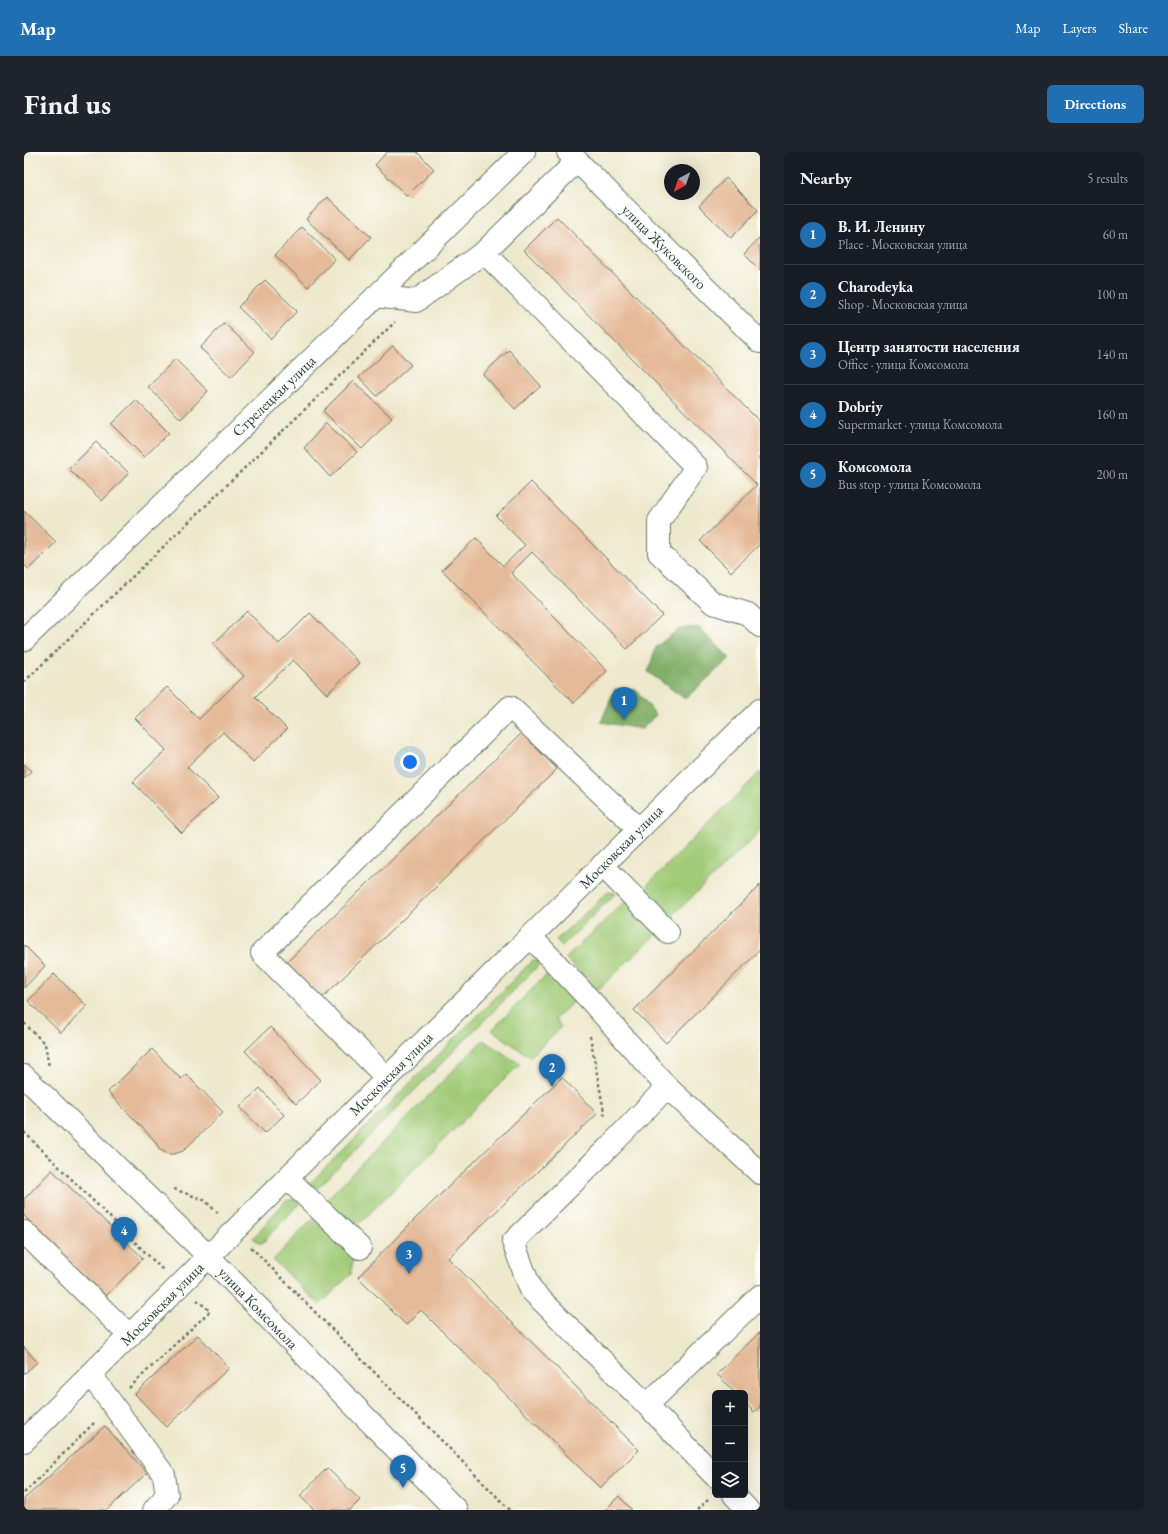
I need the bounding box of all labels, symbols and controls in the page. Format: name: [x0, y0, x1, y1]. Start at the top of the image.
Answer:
text: Map: [20, 16, 56, 41]
text: Map: [1015, 19, 1040, 37]
text: Layers: [1062, 19, 1097, 37]
text: Share: [1119, 19, 1148, 37]
button: Directions: [1047, 85, 1144, 123]
text: Find us: [24, 86, 111, 122]
north arrow: [664, 164, 700, 200]
text: Nearby: [800, 167, 852, 189]
text: 5 results: [1087, 170, 1128, 187]
street label: улица Жуковского: [618, 200, 711, 293]
text: В. И. Ленину: [838, 217, 925, 236]
text: 1: [810, 226, 816, 243]
text: 60 m: [1103, 226, 1128, 243]
text: Place · Московская улица: [838, 236, 967, 253]
text: Charodeyka: [838, 277, 913, 296]
text: 2: [810, 286, 816, 303]
text: 100 m: [1097, 286, 1128, 303]
text: Shop · Московская улица: [838, 296, 968, 313]
text: Центр занятости населения: [838, 337, 1020, 356]
text: 3: [810, 346, 816, 363]
text: 140 m: [1097, 346, 1128, 363]
street label: Стрелецкая улица: [228, 351, 319, 440]
text: Office · улица Комсомола: [838, 356, 969, 373]
text: Dobriy: [838, 397, 883, 416]
text: 4: [810, 406, 816, 423]
text: 160 m: [1097, 406, 1128, 423]
text: Supermarket · улица Комсомола: [838, 416, 1002, 433]
text: Комсомола: [838, 457, 912, 476]
text: 5: [810, 466, 816, 483]
text: 200 m: [1097, 466, 1128, 483]
text: Bus stop · улица Комсомола: [838, 476, 981, 493]
pin: 1: [611, 687, 637, 720]
your location: [400, 752, 420, 772]
street label: Московская улица: [575, 801, 667, 893]
street label: Московская улица: [345, 1028, 437, 1120]
pin: 2: [539, 1054, 565, 1087]
pin: 4: [111, 1217, 137, 1250]
pin: 3: [396, 1241, 422, 1274]
street label: Московская улица: [116, 1258, 208, 1350]
street label: улица Комсомола: [214, 1263, 302, 1353]
map controls: [712, 1390, 748, 1498]
button: +: [712, 1390, 748, 1426]
button: −: [712, 1426, 748, 1462]
pin: 5: [390, 1455, 416, 1488]
button: layers: [712, 1462, 748, 1498]

